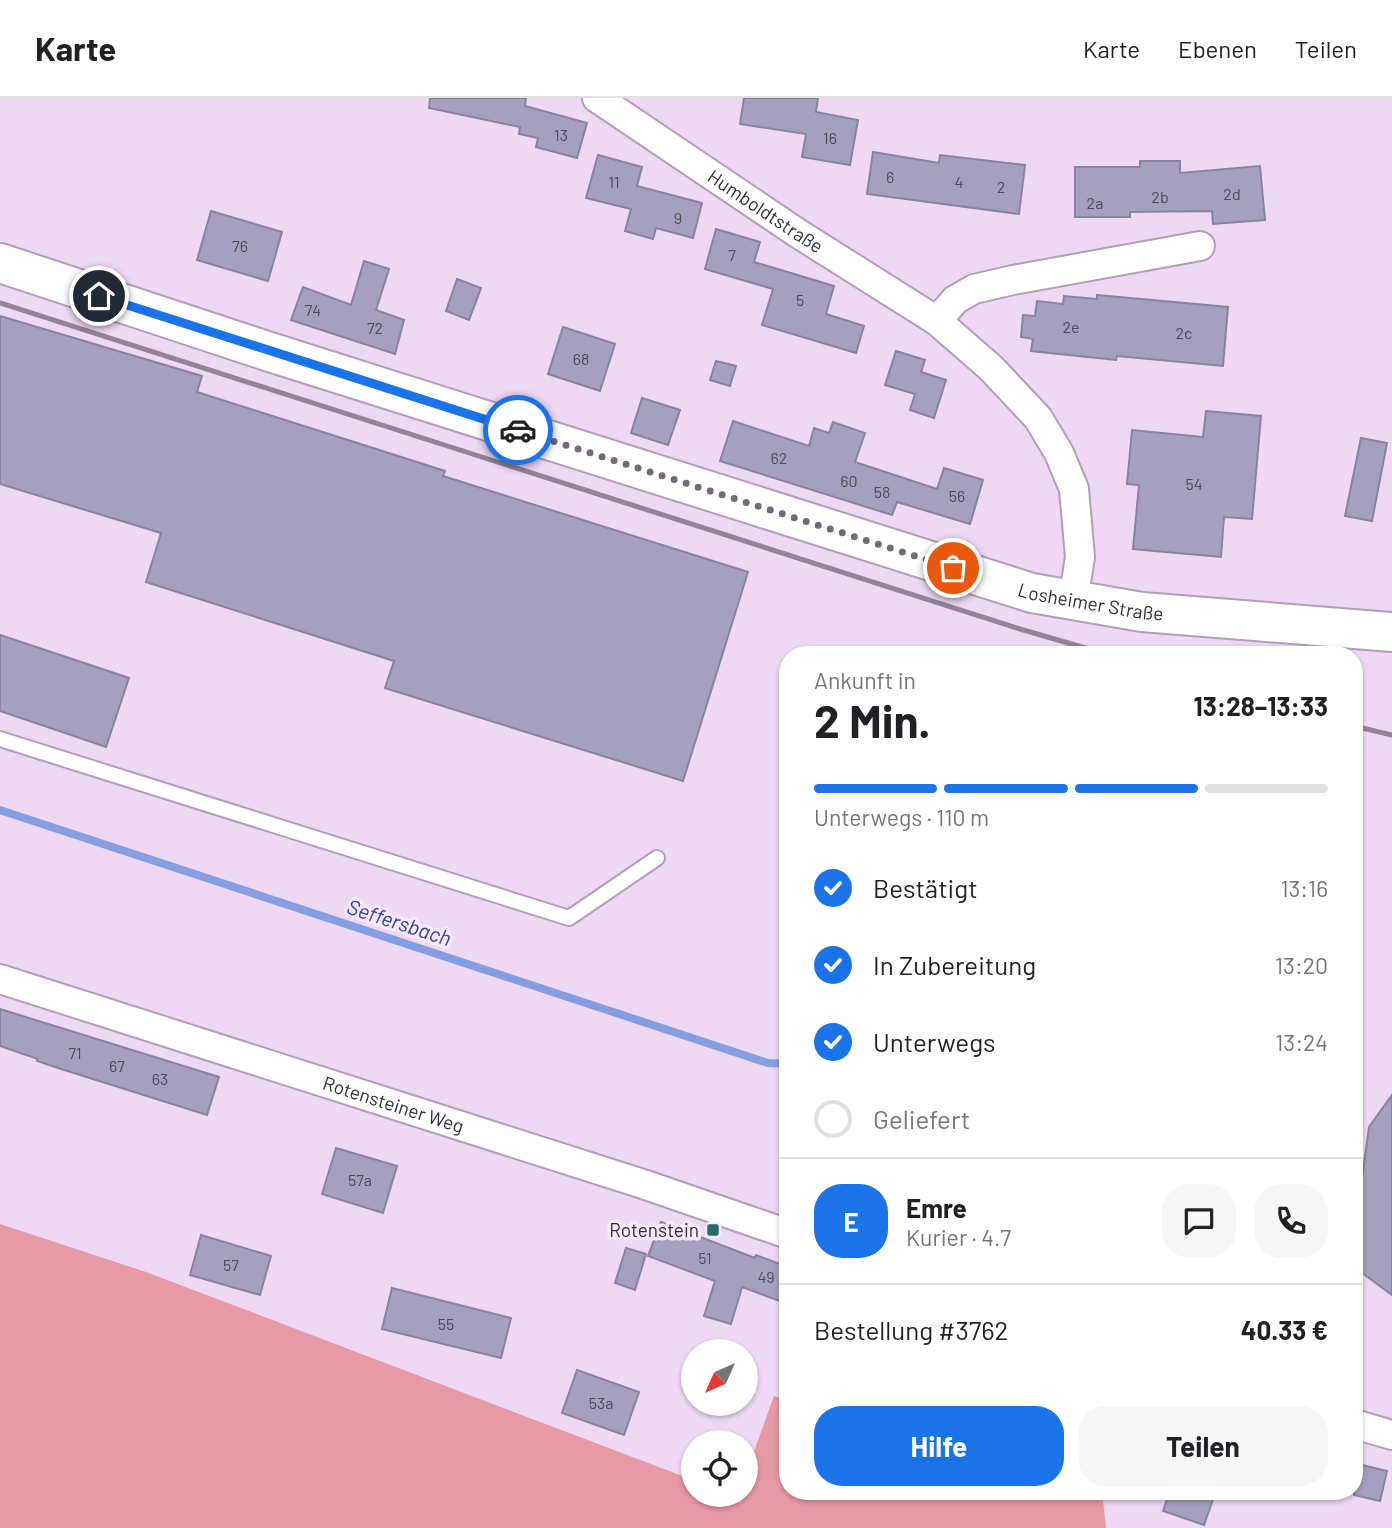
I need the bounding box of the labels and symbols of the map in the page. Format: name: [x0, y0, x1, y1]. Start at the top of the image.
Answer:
house number: 13: [554, 125, 568, 144]
house number: 16: [823, 128, 837, 147]
street label: Humboldtstraße: [704, 164, 828, 257]
house number: 6: [886, 167, 894, 186]
house number: 11: [608, 172, 620, 191]
house number: 4: [955, 172, 963, 191]
house number: 2: [997, 177, 1005, 196]
house number: 2d: [1223, 184, 1241, 203]
house number: 2b: [1151, 187, 1169, 206]
house number: 2a: [1087, 193, 1103, 212]
house number: 9: [674, 208, 682, 227]
house number: 76: [232, 236, 248, 255]
house number: 7: [728, 245, 736, 264]
pin: [69, 266, 129, 326]
house number: 5: [796, 290, 804, 309]
house number: 74: [305, 300, 321, 319]
house number: 2e: [1062, 317, 1080, 336]
house number: 72: [367, 318, 383, 337]
house number: 2c: [1176, 323, 1192, 342]
house number: 68: [573, 349, 589, 368]
courier: [483, 395, 553, 465]
house number: 62: [771, 448, 787, 467]
house number: 60: [840, 471, 858, 490]
house number: 54: [1185, 474, 1203, 493]
house number: 58: [874, 482, 890, 501]
house number: 56: [949, 486, 965, 505]
pin: [923, 538, 983, 598]
street label: Losheimer Straße: [1015, 577, 1164, 625]
water label: Seffersbach: [344, 893, 455, 950]
house number: 71: [68, 1043, 82, 1062]
house number: 67: [109, 1056, 125, 1075]
house number: 63: [152, 1069, 168, 1088]
street label: Rotensteiner Weg: [320, 1071, 467, 1137]
house number: 57a: [348, 1170, 372, 1189]
place label: Rotenstein: [609, 1218, 699, 1241]
marker: Rotenstein: [705, 1222, 721, 1238]
house number: 51: [698, 1248, 712, 1267]
house number: 57: [223, 1255, 239, 1274]
house number: 49: [757, 1267, 775, 1286]
house number: 55: [438, 1314, 454, 1333]
north arrow: [681, 1339, 758, 1416]
house number: 53a: [589, 1393, 613, 1412]

